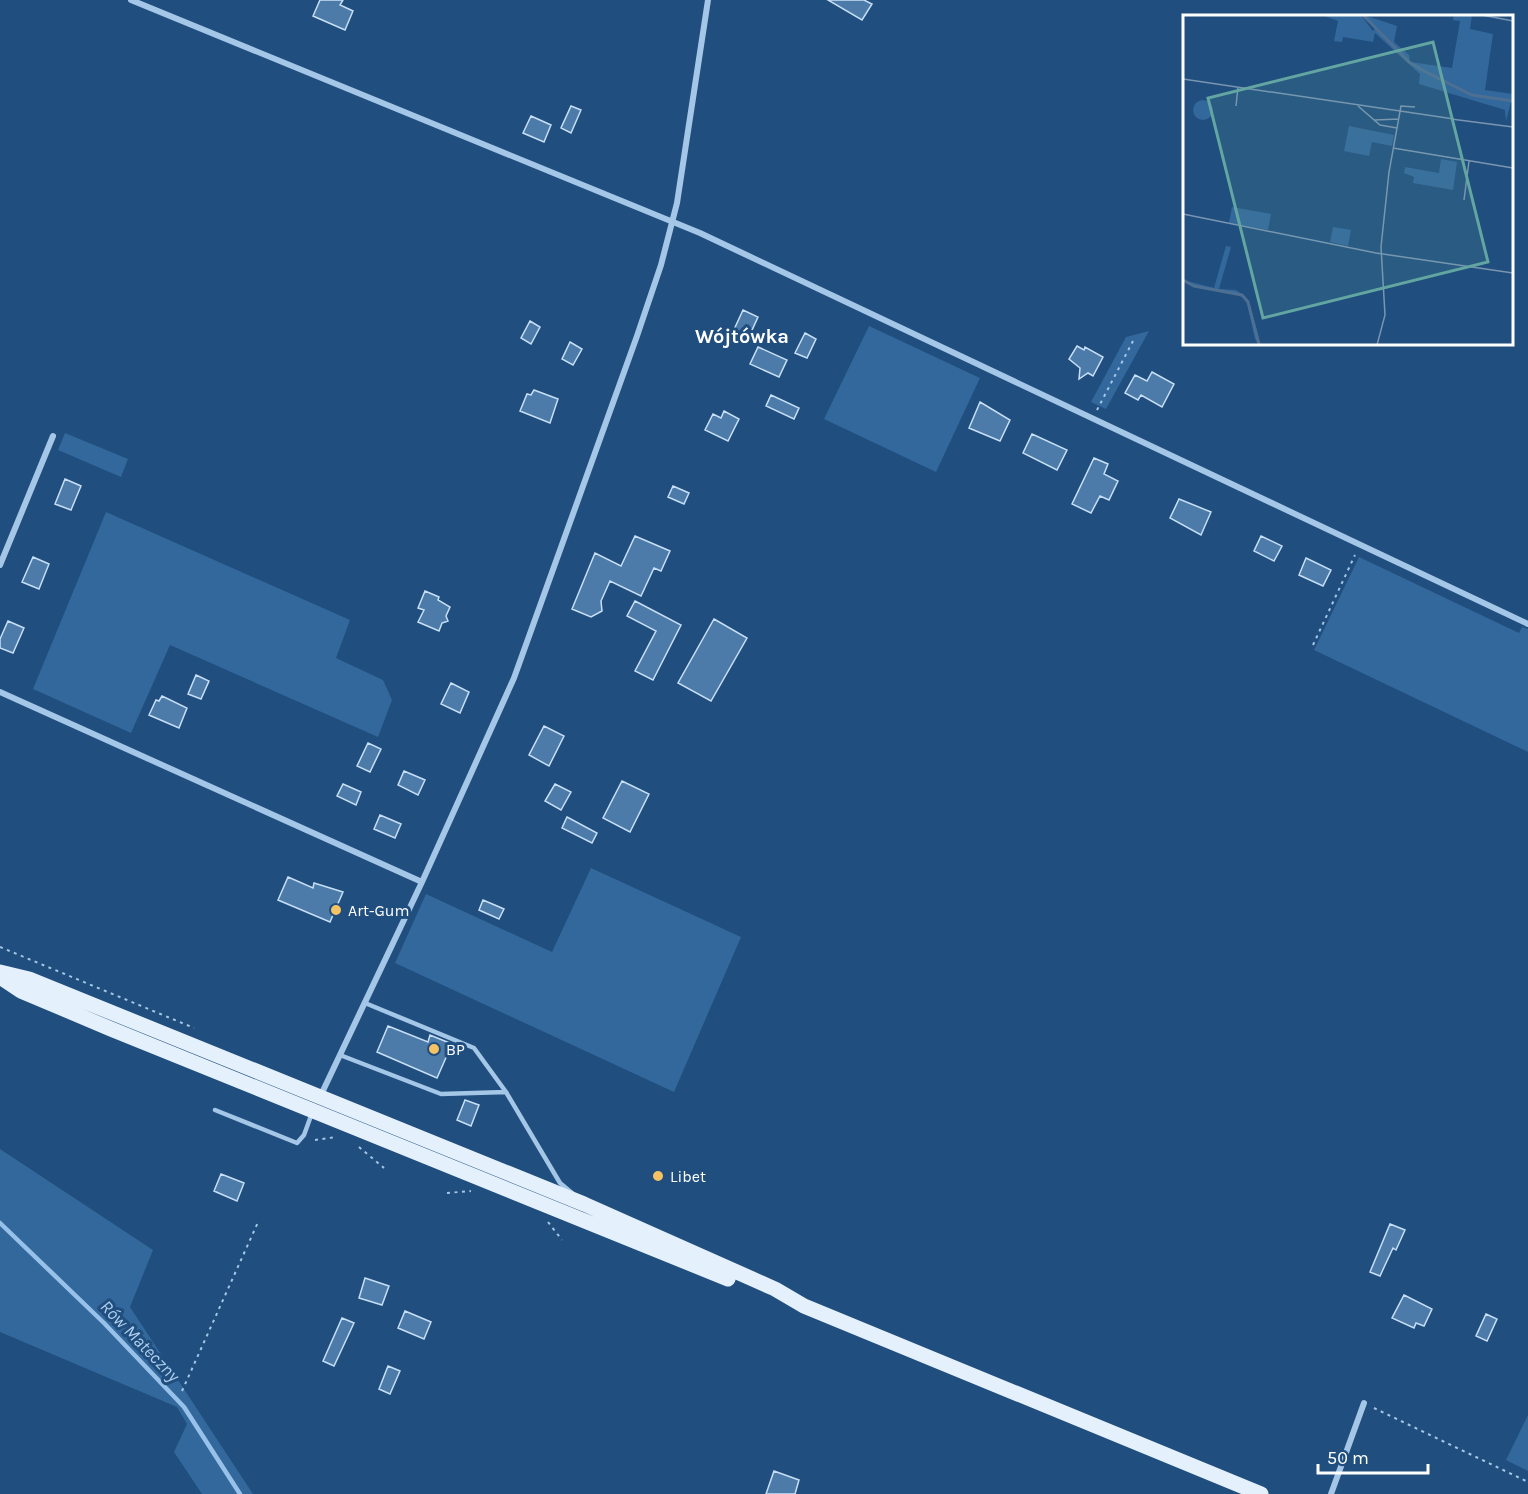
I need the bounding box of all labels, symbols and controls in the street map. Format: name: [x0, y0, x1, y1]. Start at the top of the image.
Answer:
inset map: [1183, 15, 1513, 345]
district label: Wójtówka: [695, 325, 789, 348]
place label: Art-Gum: [348, 901, 410, 920]
marker: Art-Gum: [329, 903, 343, 917]
place label: BP: [446, 1040, 465, 1059]
marker: BP: [427, 1042, 441, 1056]
place label: Libet: [670, 1167, 706, 1186]
marker: Libet: [651, 1169, 665, 1183]
water label: Rów Mateczny: [96, 1296, 185, 1387]
scale bar: [1318, 1437, 1428, 1475]
text: 50 m: [1327, 1447, 1369, 1469]

